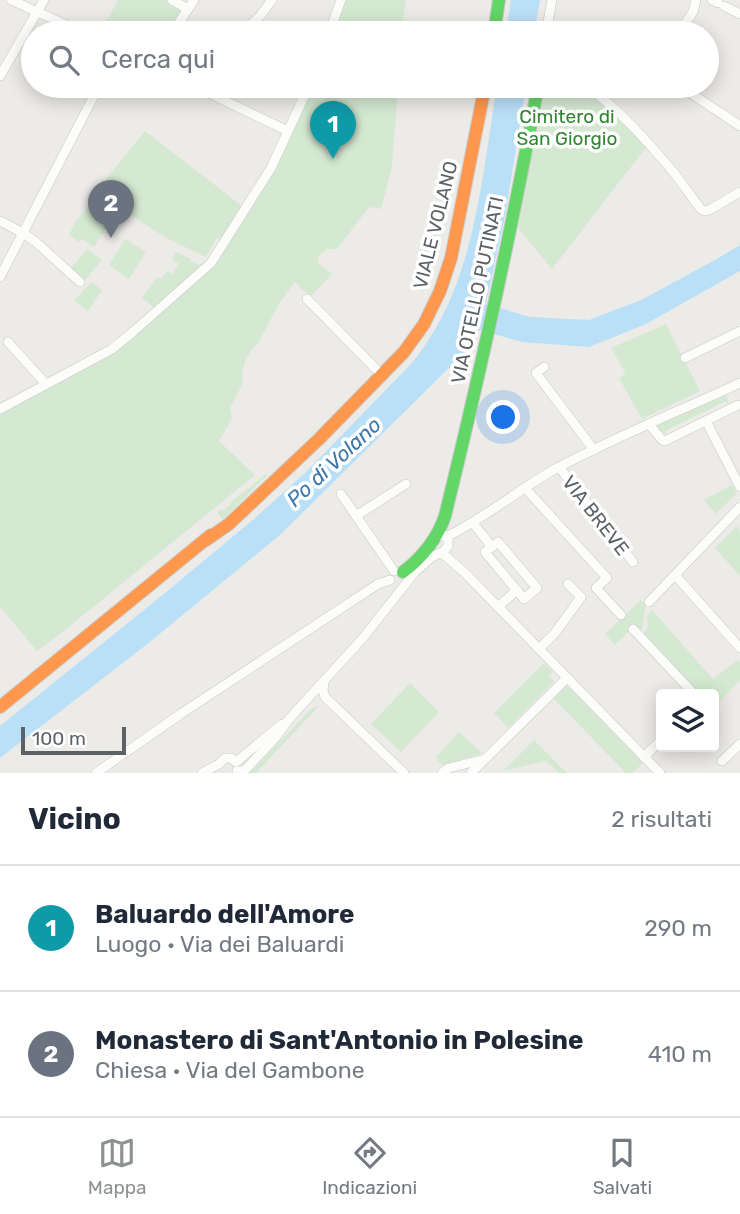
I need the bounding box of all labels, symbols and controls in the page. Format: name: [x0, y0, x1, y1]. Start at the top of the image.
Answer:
search box: [21, 21, 719, 98]
icon: search: [45, 41, 83, 79]
text: Cerca qui: [101, 44, 215, 75]
pin: 1: [310, 101, 356, 159]
park label: Cimitero di San Giorgio: [517, 105, 617, 150]
street label: VIALE VOLANO: [408, 159, 463, 292]
pin: 2: [88, 180, 134, 238]
street label: VIA OTELLO PUTINATI: [446, 194, 509, 386]
your location: [486, 400, 520, 434]
water label: Po di Volano: [281, 412, 386, 512]
street label: VIA BREVE: [557, 471, 634, 560]
map controls: [656, 689, 719, 752]
button: layers: [656, 689, 719, 752]
scale bar: [21, 724, 126, 756]
text: 100 m: [32, 727, 86, 750]
text: Vicino: [28, 801, 121, 837]
text: 2 risultati: [611, 805, 712, 833]
text: Baluardo dell'Amore: [95, 899, 354, 930]
text: 1: [45, 914, 57, 942]
text: 290 m: [644, 914, 712, 942]
text: Luogo · Via dei Baluardi: [95, 930, 344, 958]
text: Monastero di Sant'Antonio in Polesine: [95, 1025, 583, 1056]
text: 2: [44, 1040, 58, 1068]
text: 410 m: [648, 1040, 712, 1068]
text: Chiesa · Via del Gambone: [95, 1056, 365, 1084]
tab: Mappa: [88, 1134, 147, 1199]
tab: Indicazioni: [322, 1134, 417, 1199]
tab: Salvati: [593, 1134, 652, 1199]

